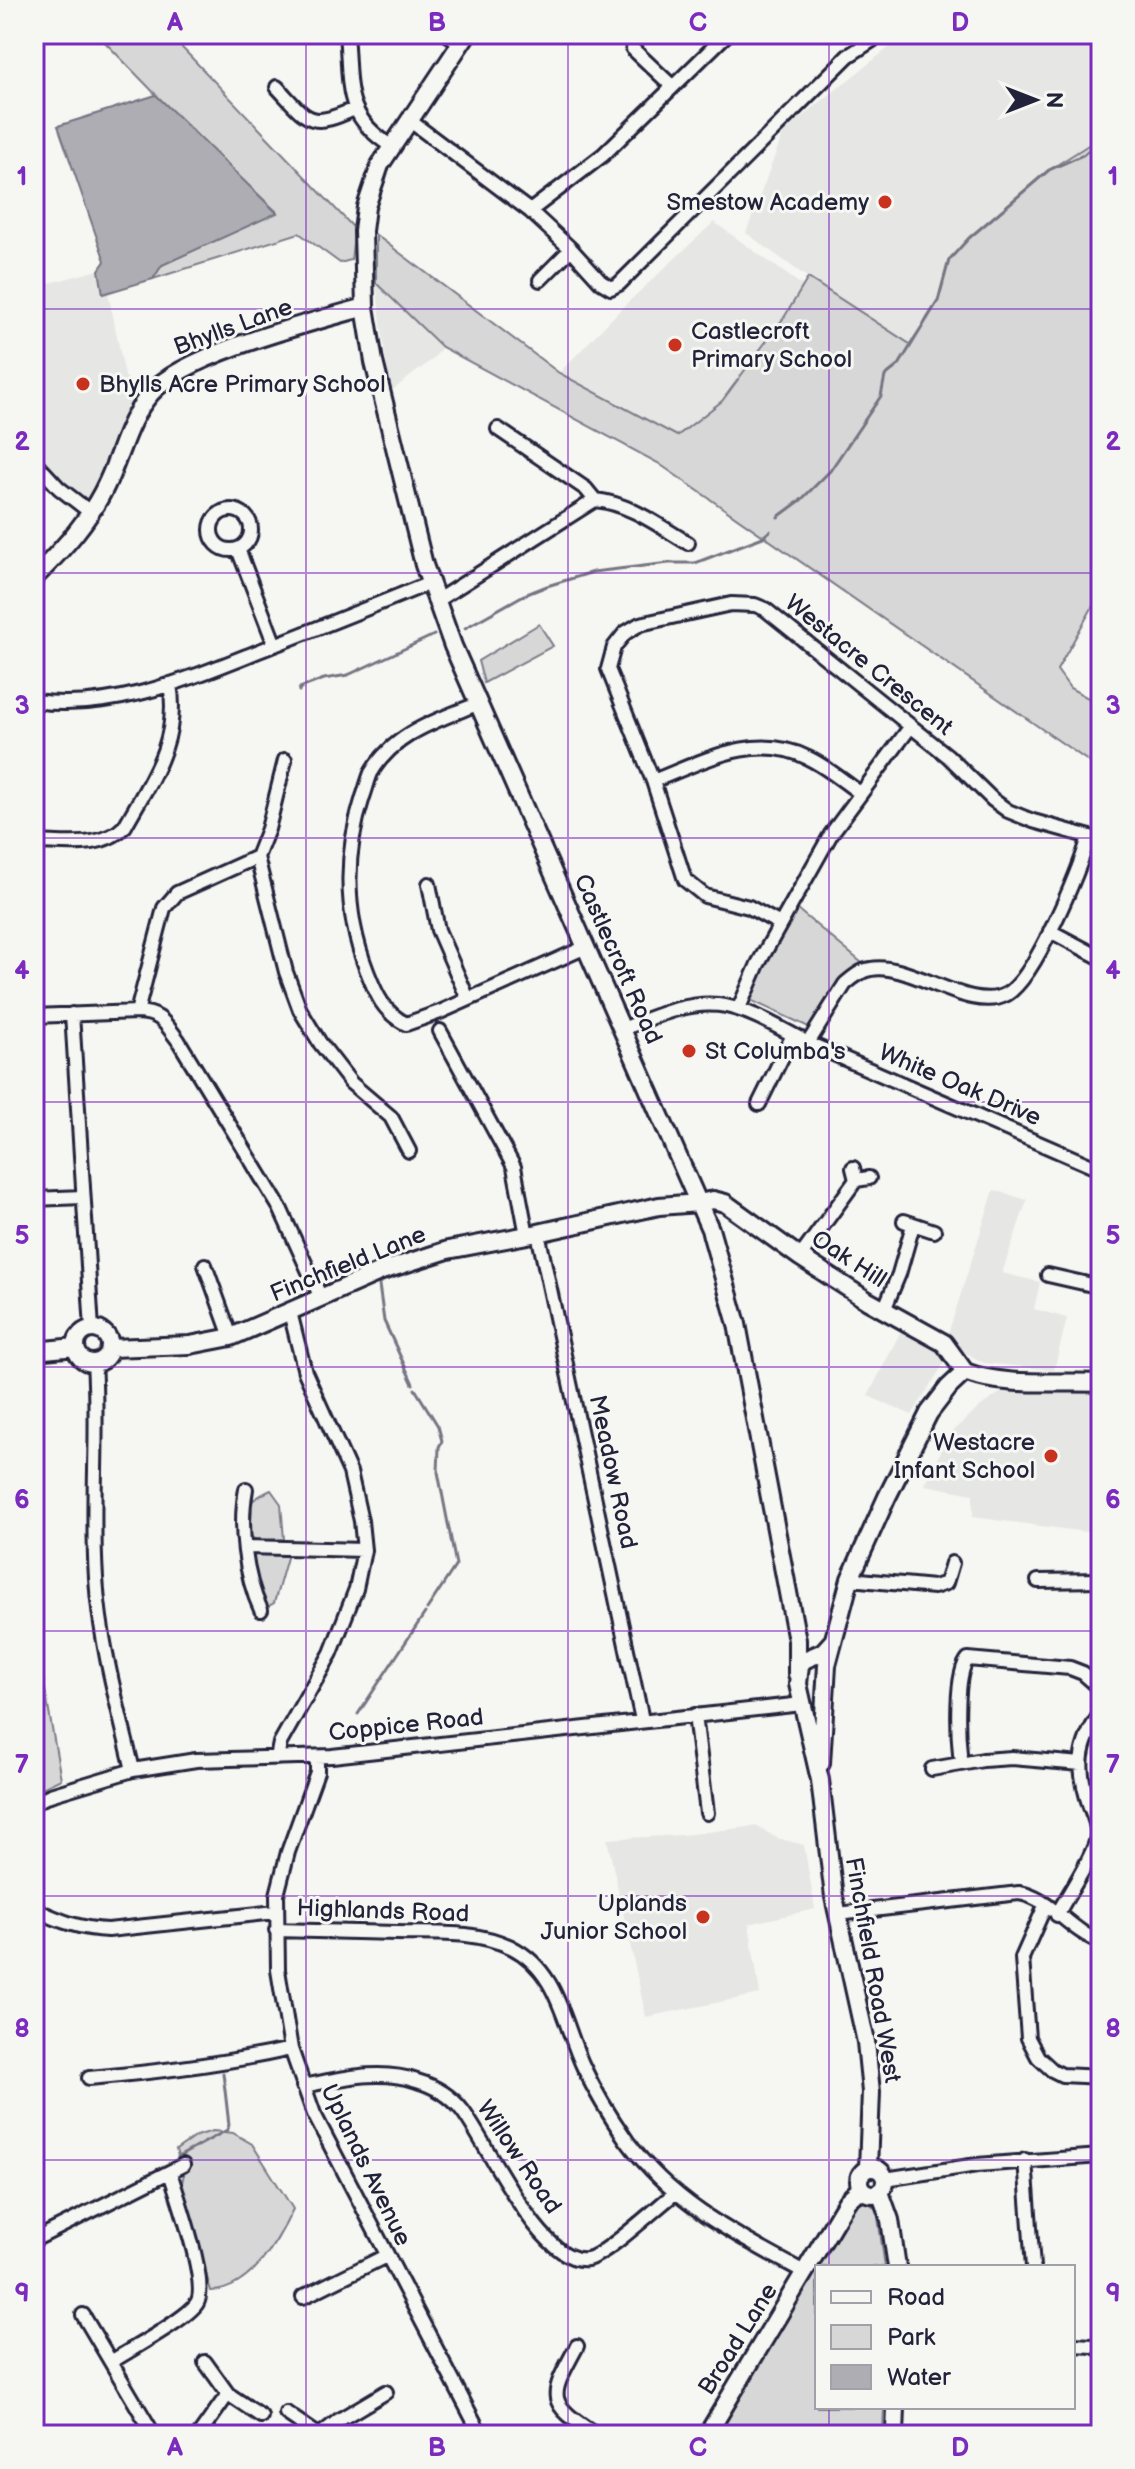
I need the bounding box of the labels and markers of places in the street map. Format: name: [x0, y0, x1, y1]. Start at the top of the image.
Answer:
place label: Smestow Academy: [667, 188, 869, 217]
marker: Smestow Academy: [876, 193, 894, 211]
place label: Castlecroft Primary School: [691, 317, 852, 374]
marker: Castlecroft Primary School: [666, 336, 684, 354]
place label: Bhylls Acre Primary School: [99, 370, 386, 399]
marker: Bhylls Acre Primary School: [74, 375, 92, 393]
place label: St Columba's: [705, 1037, 846, 1066]
marker: St Columba's: [680, 1042, 698, 1060]
place label: Westacre Infant School: [894, 1428, 1035, 1485]
marker: Westacre Infant School: [1042, 1447, 1060, 1465]
place label: Uplands Junior School: [541, 1889, 687, 1946]
marker: Uplands Junior School: [694, 1908, 712, 1926]

